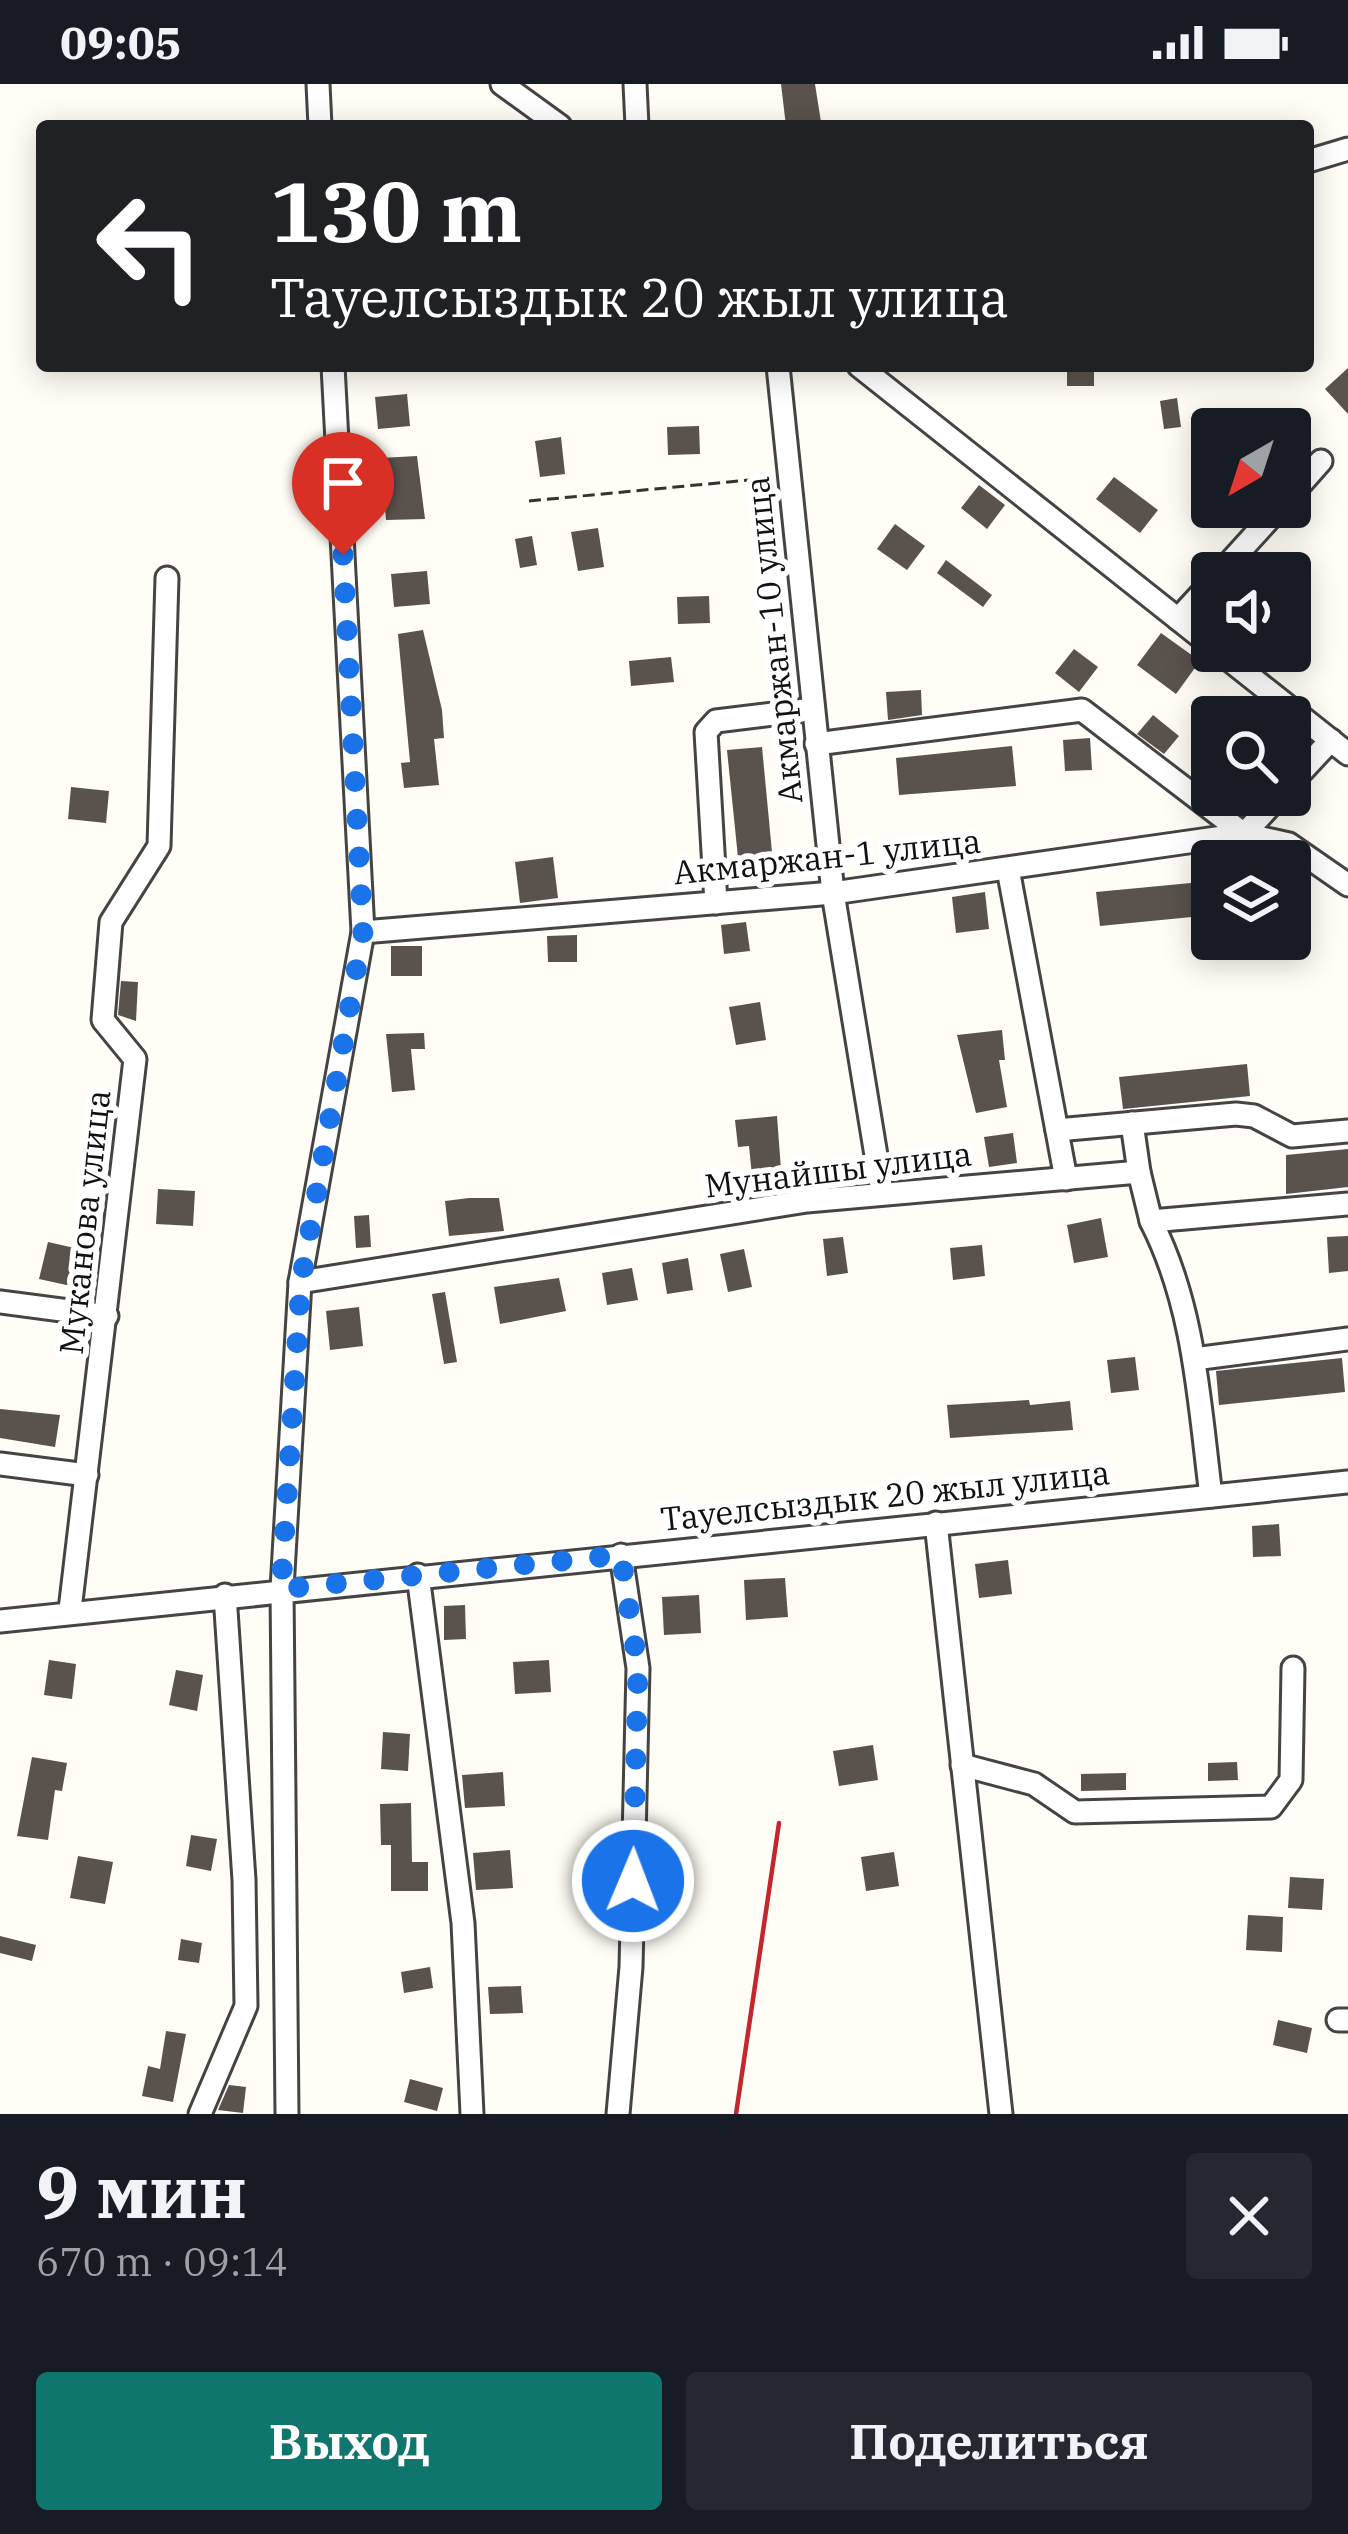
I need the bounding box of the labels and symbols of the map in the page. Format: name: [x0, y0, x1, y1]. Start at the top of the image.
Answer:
north arrow: [1191, 408, 1311, 528]
pin: [292, 432, 394, 555]
street label: Акмаржан-10 улица: [734, 474, 812, 806]
street label: Акмаржан-1 улица: [671, 818, 983, 894]
street label: Муканова улица: [49, 1088, 119, 1356]
street label: Мунайшы улица: [702, 1131, 974, 1207]
street label: Тауелсыздык 20 жыл улица: [658, 1450, 1112, 1540]
position arrow: [570, 1818, 696, 1944]

